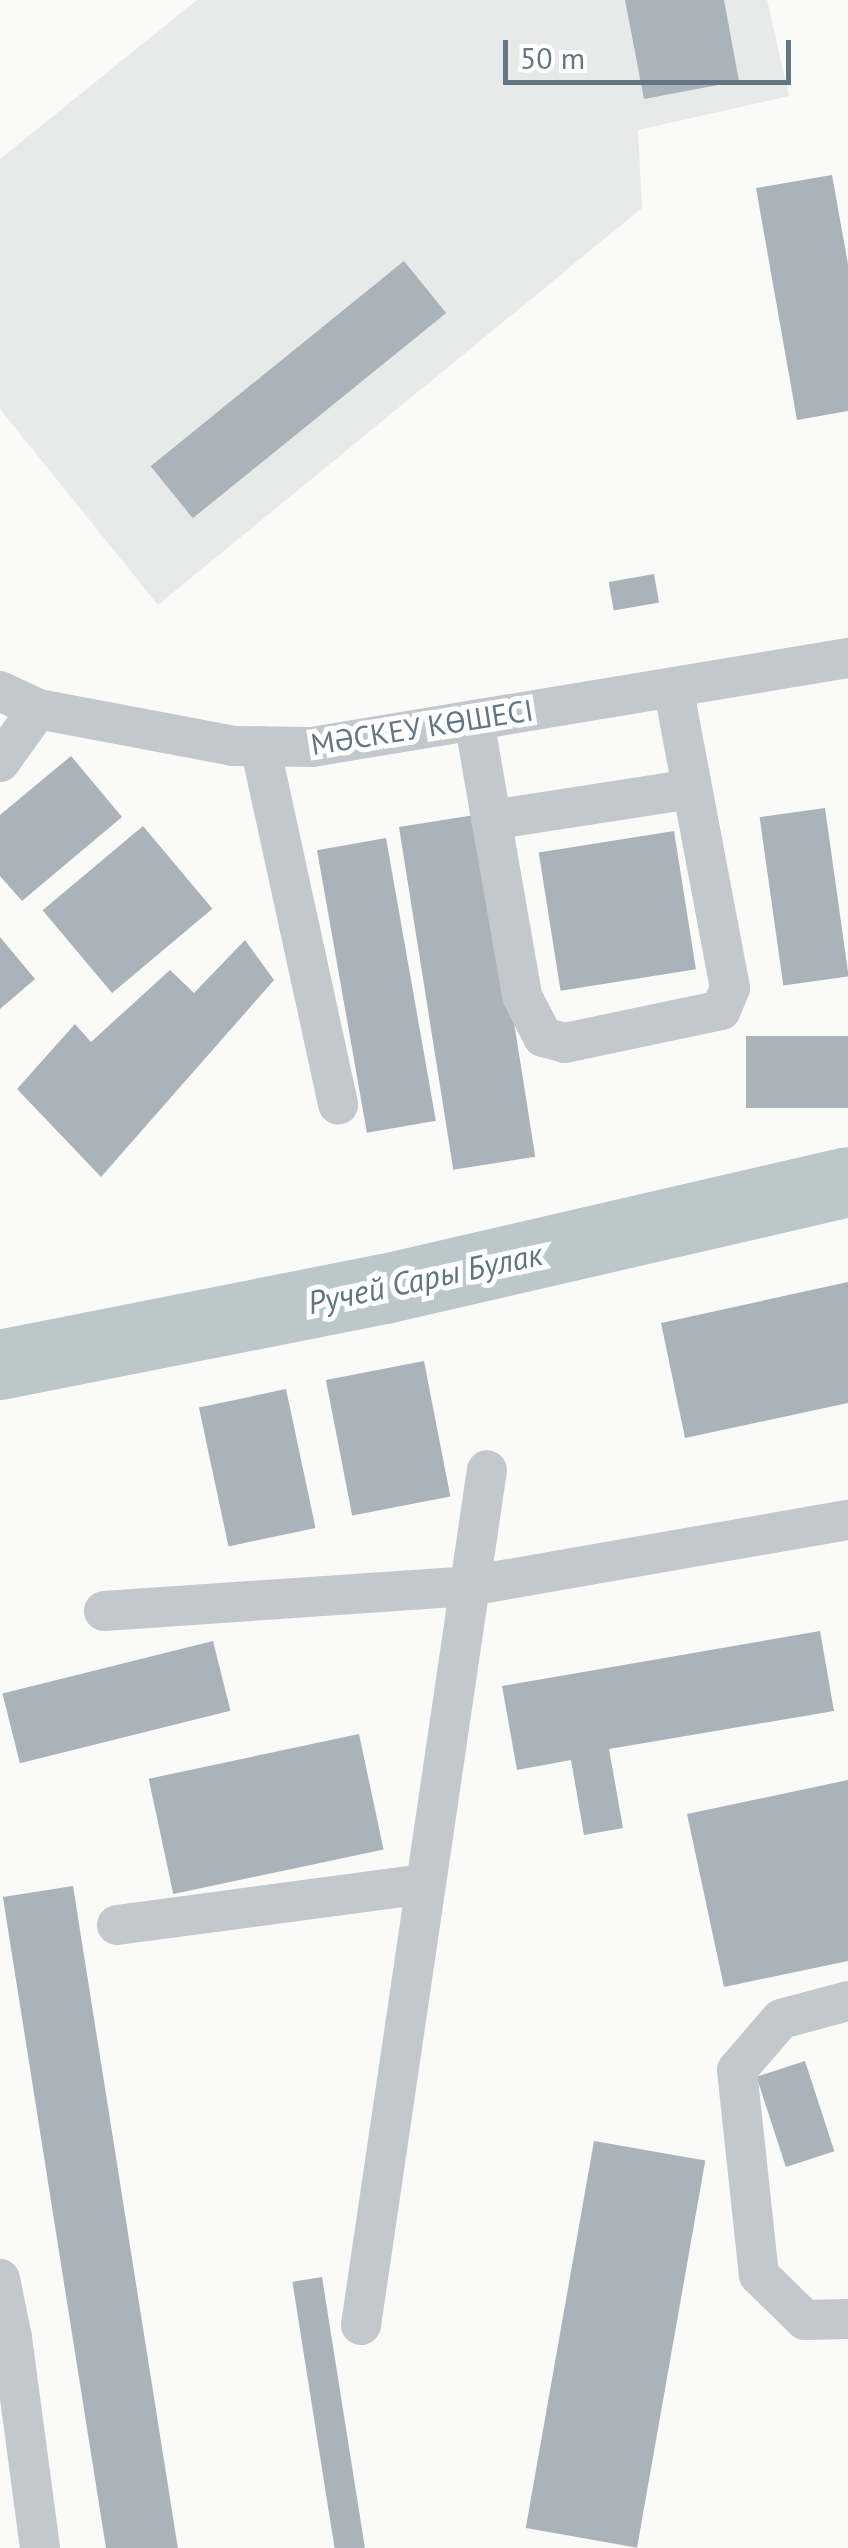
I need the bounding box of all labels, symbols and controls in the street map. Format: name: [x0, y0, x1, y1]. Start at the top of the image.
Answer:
scale bar: [508, 20, 796, 82]
text: 50 m: [520, 38, 585, 77]
street label: МӘСКЕУ КӨШЕСІ: [308, 692, 536, 762]
water label: Ручей Сары Булак: [304, 1234, 546, 1322]

